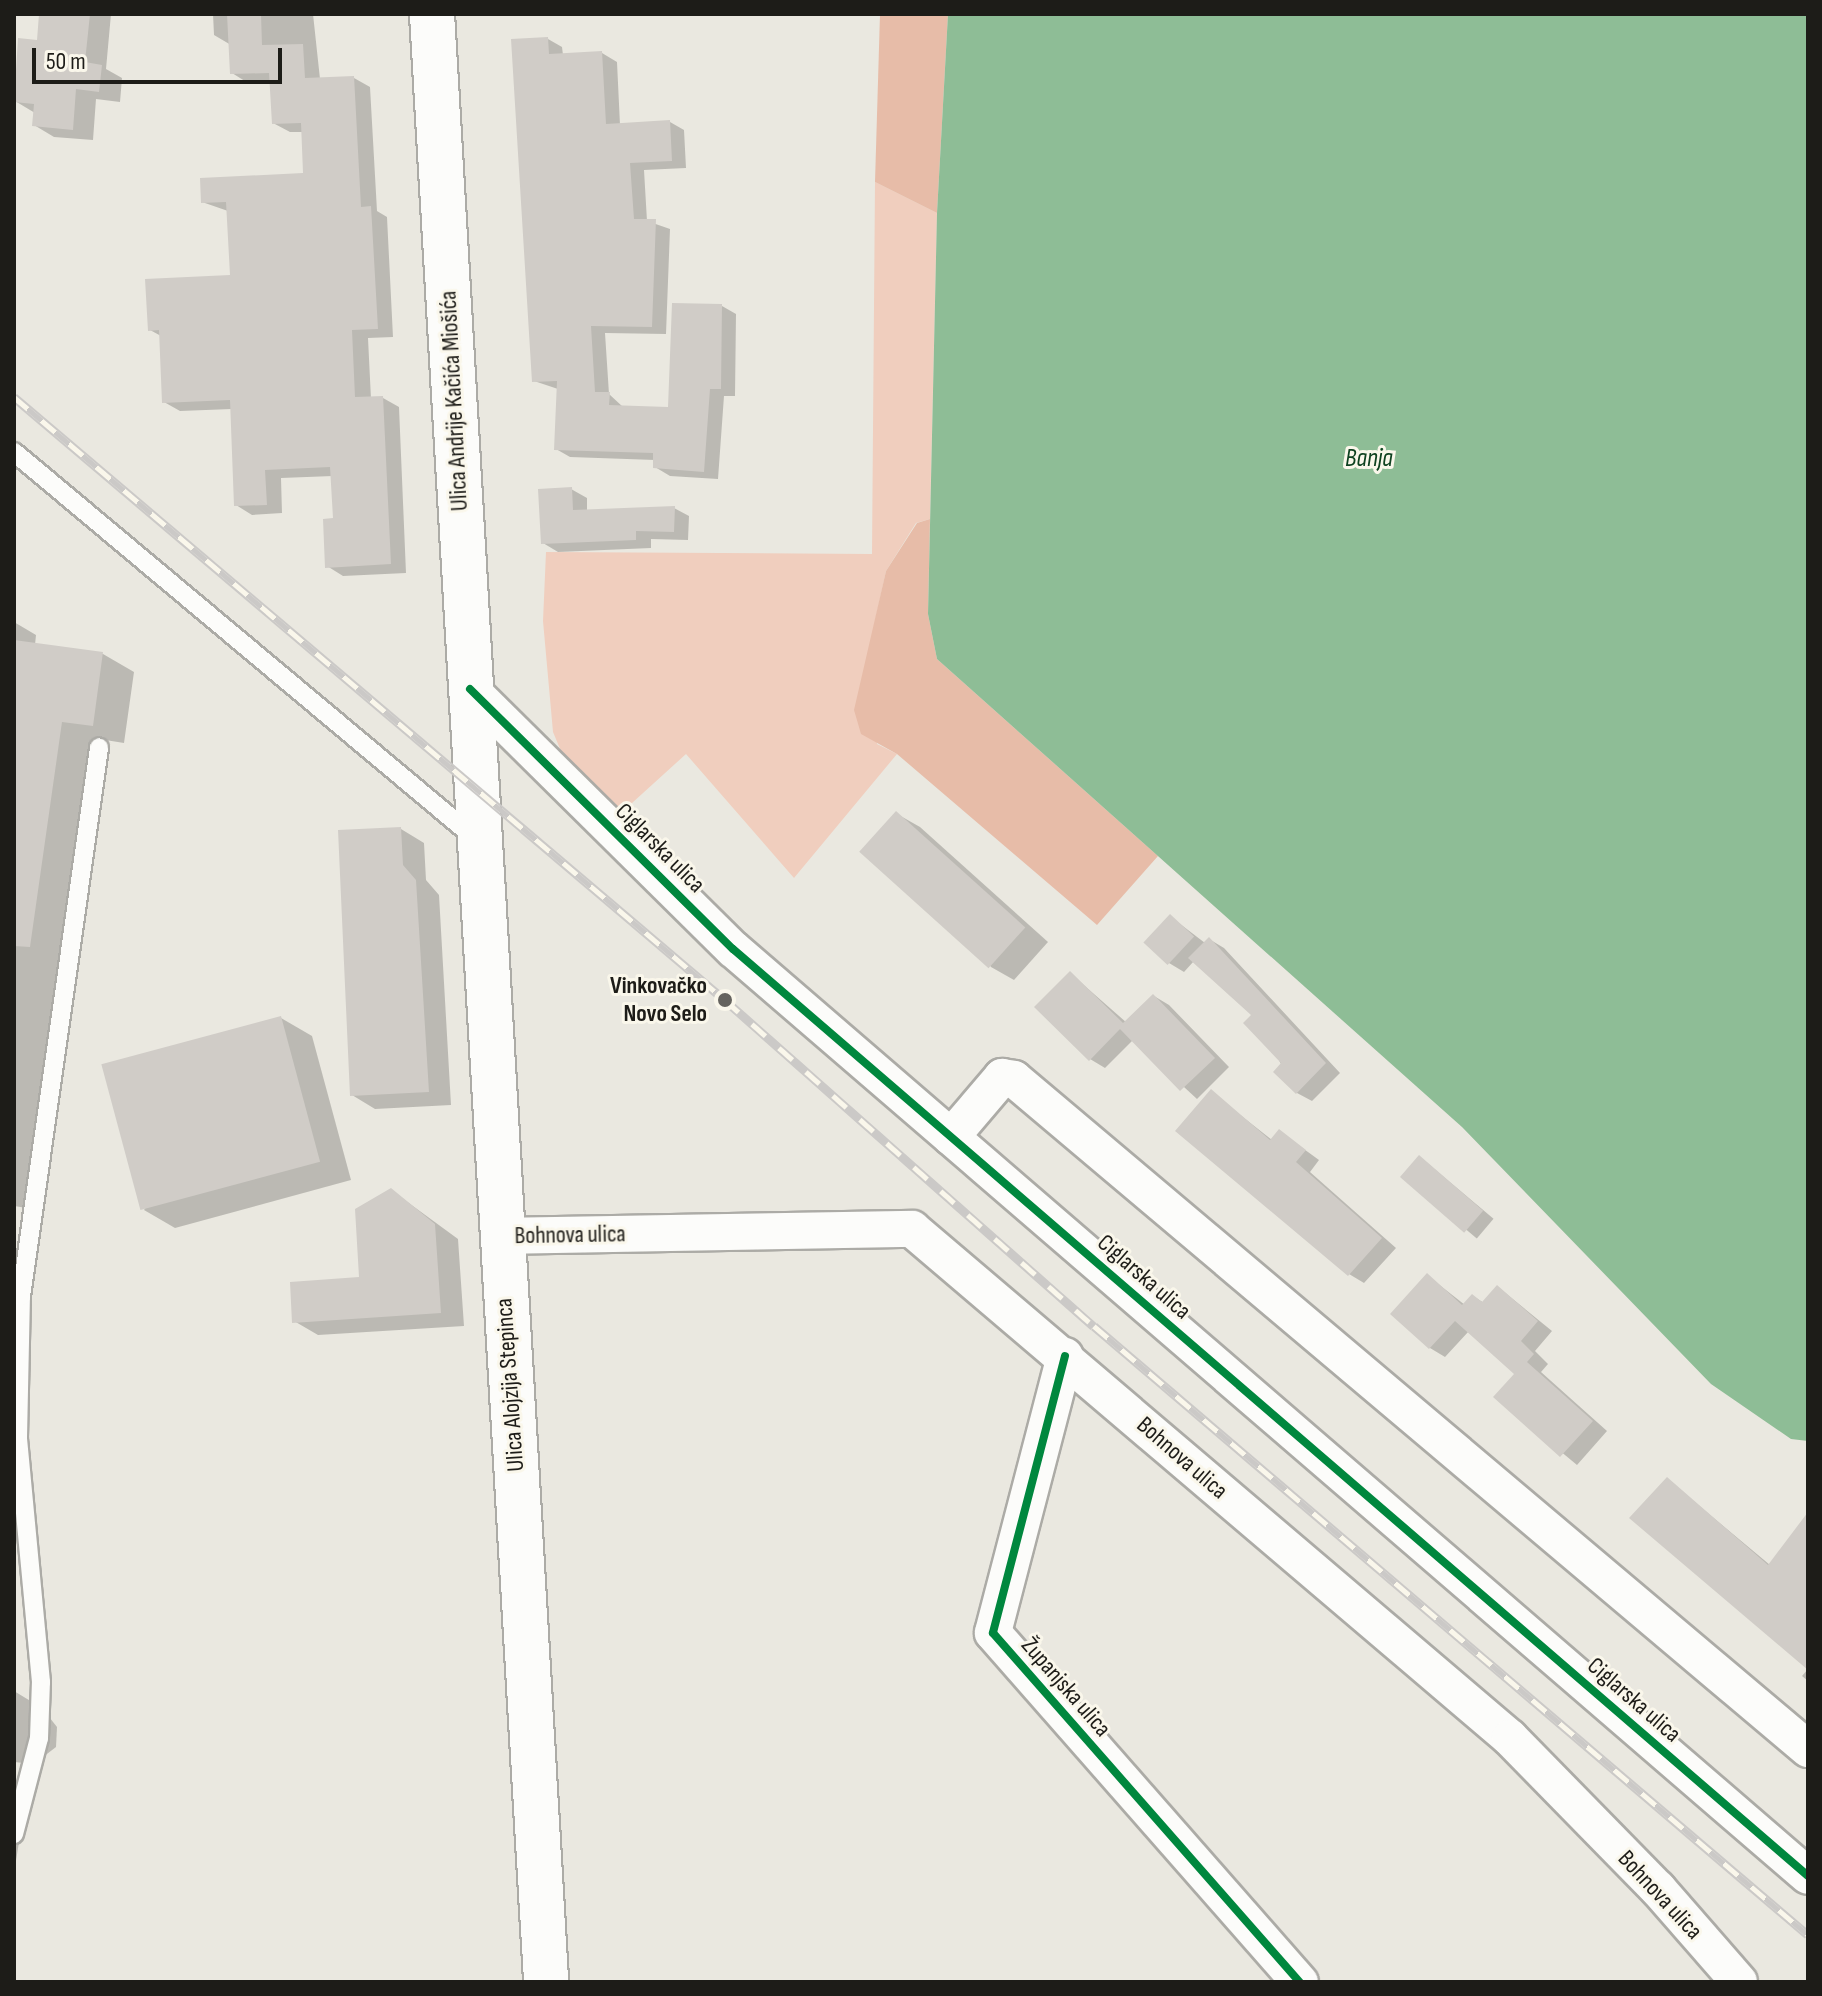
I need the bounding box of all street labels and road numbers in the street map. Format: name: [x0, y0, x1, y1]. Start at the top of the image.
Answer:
street label: Ulica Andrije Kačića Miošića: [434, 290, 474, 512]
street label: Ciglarska ulica: [609, 797, 711, 899]
street label: Bohnova ulica: [514, 1220, 626, 1250]
street label: Ciglarska ulica: [1091, 1228, 1197, 1326]
street label: Ulica Alojzija Stepinca: [490, 1297, 530, 1473]
street label: Bohnova ulica: [1131, 1411, 1233, 1505]
street label: Županjska ulica: [1015, 1631, 1117, 1743]
street label: Ciglarska ulica: [1581, 1651, 1687, 1749]
street label: Bohnova ulica: [1612, 1845, 1708, 1945]

